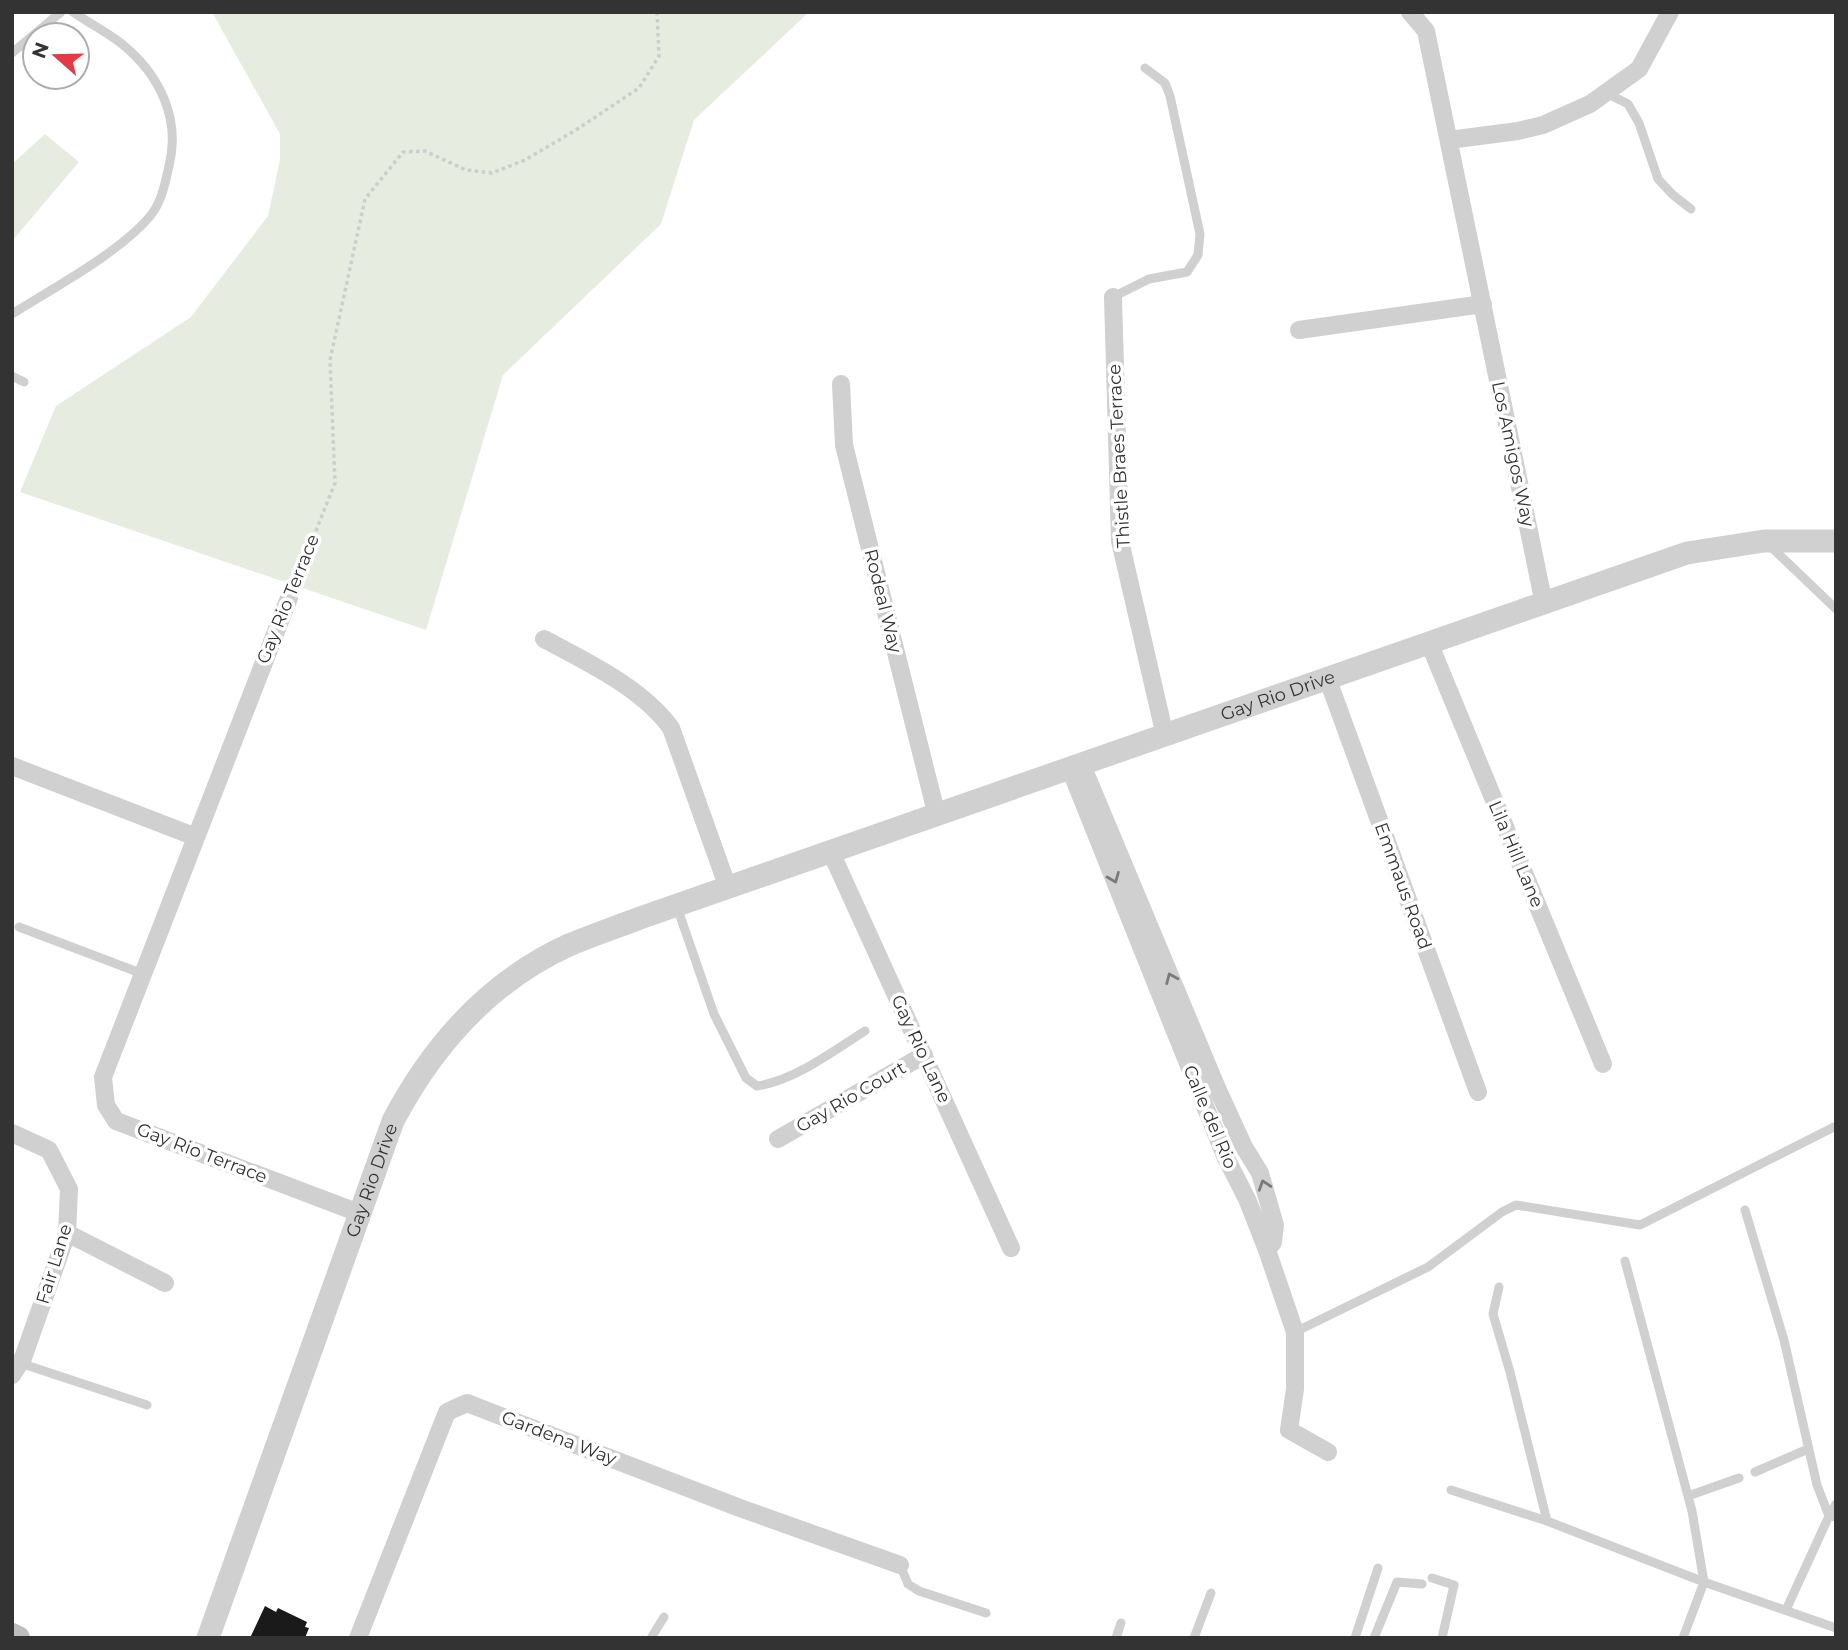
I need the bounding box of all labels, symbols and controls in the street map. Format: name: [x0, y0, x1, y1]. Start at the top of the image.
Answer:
north arrow: [21, 21, 91, 91]
text: N: [27, 39, 54, 62]
street label: Thistle Braes Terrace: [1103, 363, 1135, 549]
street label: Los Amigos Way: [1487, 379, 1539, 529]
street label: Gay Rio Terrace: [252, 531, 324, 667]
street label: Rodeal Way: [859, 547, 907, 655]
street label: Gay Rio Drive: [1218, 666, 1338, 726]
street label: Lila Hill Lane: [1484, 797, 1548, 911]
street label: Emmaus Road: [1370, 819, 1436, 953]
one-way arrow: [1105, 871, 1119, 883]
one-way arrow: [1165, 973, 1179, 985]
street label: Gay Rio Lane: [886, 991, 956, 1107]
street label: Gay Rio Court: [792, 1057, 910, 1137]
street label: Calle del Rio: [1178, 1062, 1242, 1172]
street label: Gay Rio Terrace: [134, 1118, 270, 1188]
street label: Gay Rio Drive: [341, 1120, 402, 1240]
one-way arrow: [1257, 1180, 1272, 1192]
street label: Fair Lane: [31, 1221, 77, 1307]
street label: Gardena Way: [499, 1406, 620, 1470]

